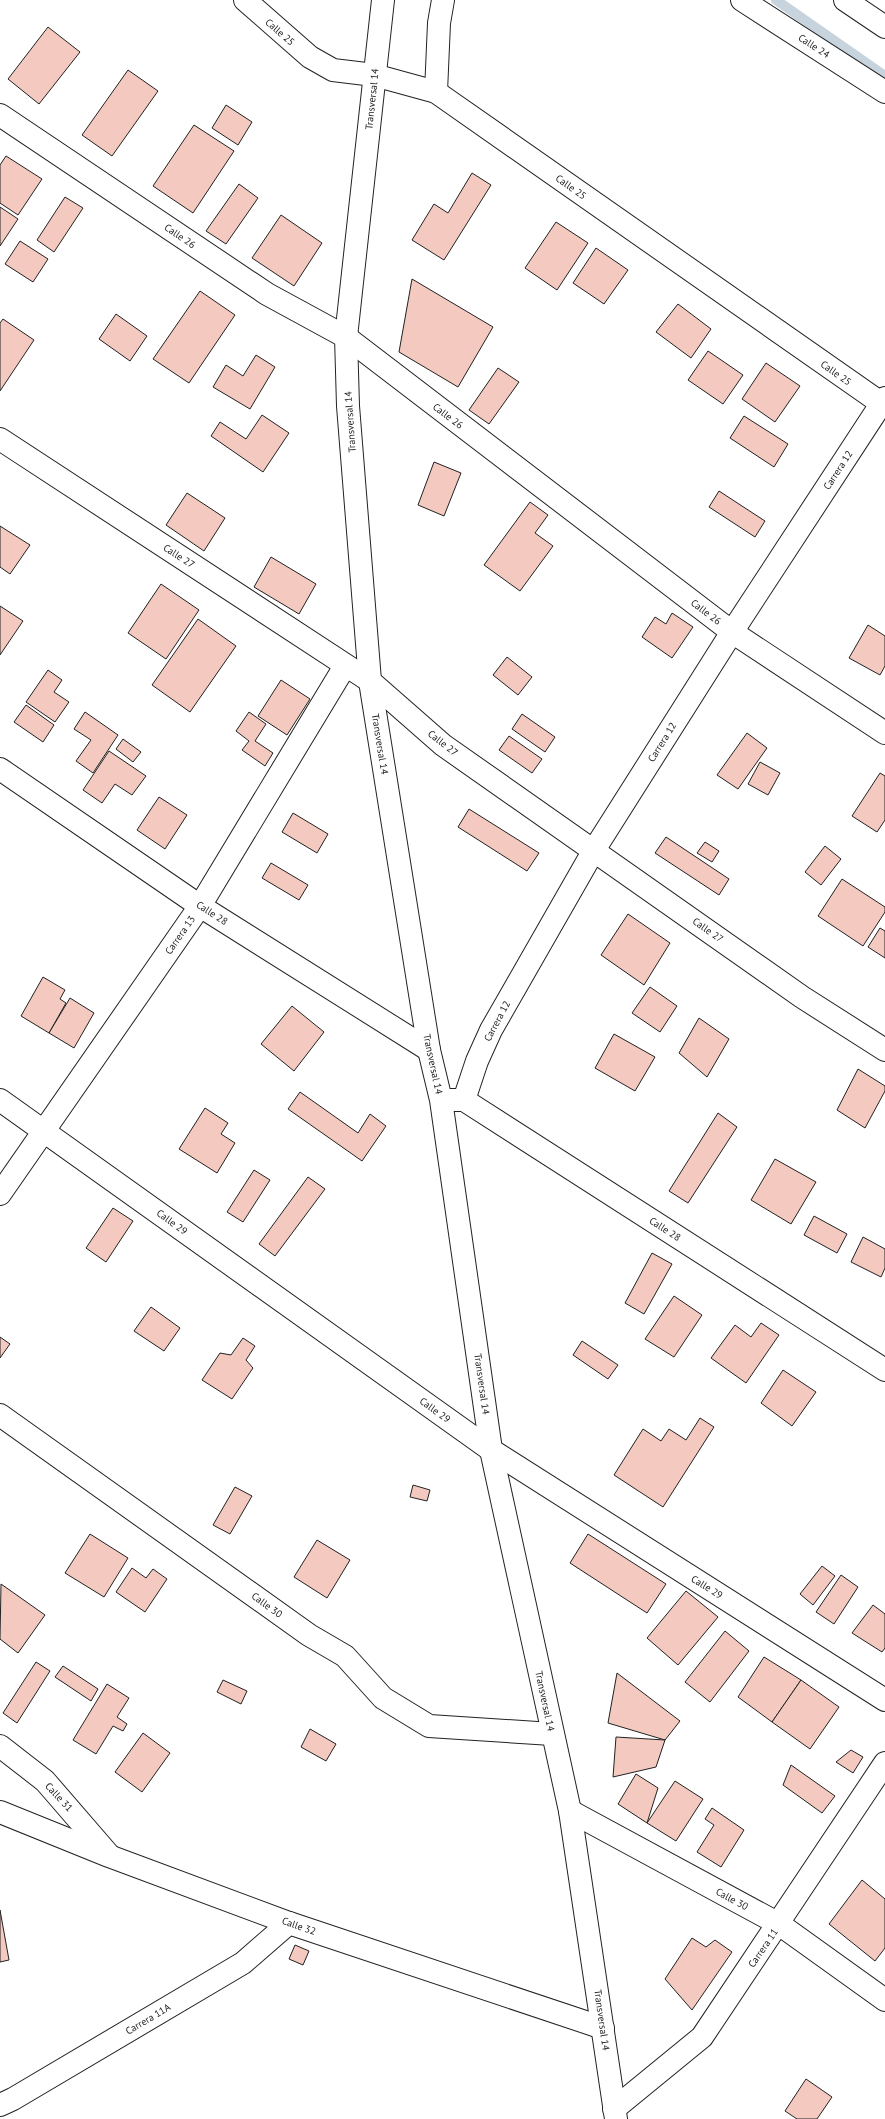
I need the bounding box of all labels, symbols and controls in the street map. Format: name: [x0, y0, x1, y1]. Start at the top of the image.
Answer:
street label: Calle 25: [263, 16, 297, 48]
street label: Calle 24: [796, 31, 833, 61]
street label: Transversal 14: [362, 67, 382, 130]
street label: Calle 25: [553, 172, 589, 202]
street label: Calle 26: [162, 221, 198, 251]
street label: Calle 25: [818, 358, 854, 388]
street label: Transversal 14: [341, 390, 359, 453]
street label: Calle 26: [430, 400, 466, 432]
street label: Carrera 12: [820, 448, 856, 492]
street label: Calle 27: [161, 541, 197, 571]
street label: Calle 26: [688, 596, 724, 628]
street label: Transversal 14: [369, 713, 391, 776]
street label: Carrera 12: [645, 720, 679, 764]
street label: Calle 27: [425, 727, 461, 759]
street label: Calle 28: [194, 898, 230, 928]
street label: Carrera 13: [162, 913, 198, 957]
street label: Calle 27: [690, 915, 726, 945]
street label: Carrera 12: [481, 998, 513, 1044]
street label: Transversal 14: [420, 1033, 446, 1096]
street label: Calle 29: [154, 1206, 190, 1238]
street label: Calle 28: [647, 1214, 683, 1244]
street label: Transversal 14: [471, 1353, 493, 1416]
street label: Calle 29: [417, 1394, 453, 1426]
street label: Calle 29: [689, 1572, 725, 1602]
street label: Calle 30: [249, 1589, 285, 1621]
street label: Transversal 14: [532, 1670, 558, 1733]
street label: Calle 31: [42, 1780, 76, 1814]
street label: Calle 30: [713, 1885, 751, 1913]
street label: Calle 32: [280, 1914, 318, 1938]
street label: Carrera 11: [745, 1926, 781, 1970]
street label: Transversal 14: [591, 1989, 613, 2052]
street label: Carrera 11A: [123, 2000, 173, 2037]

